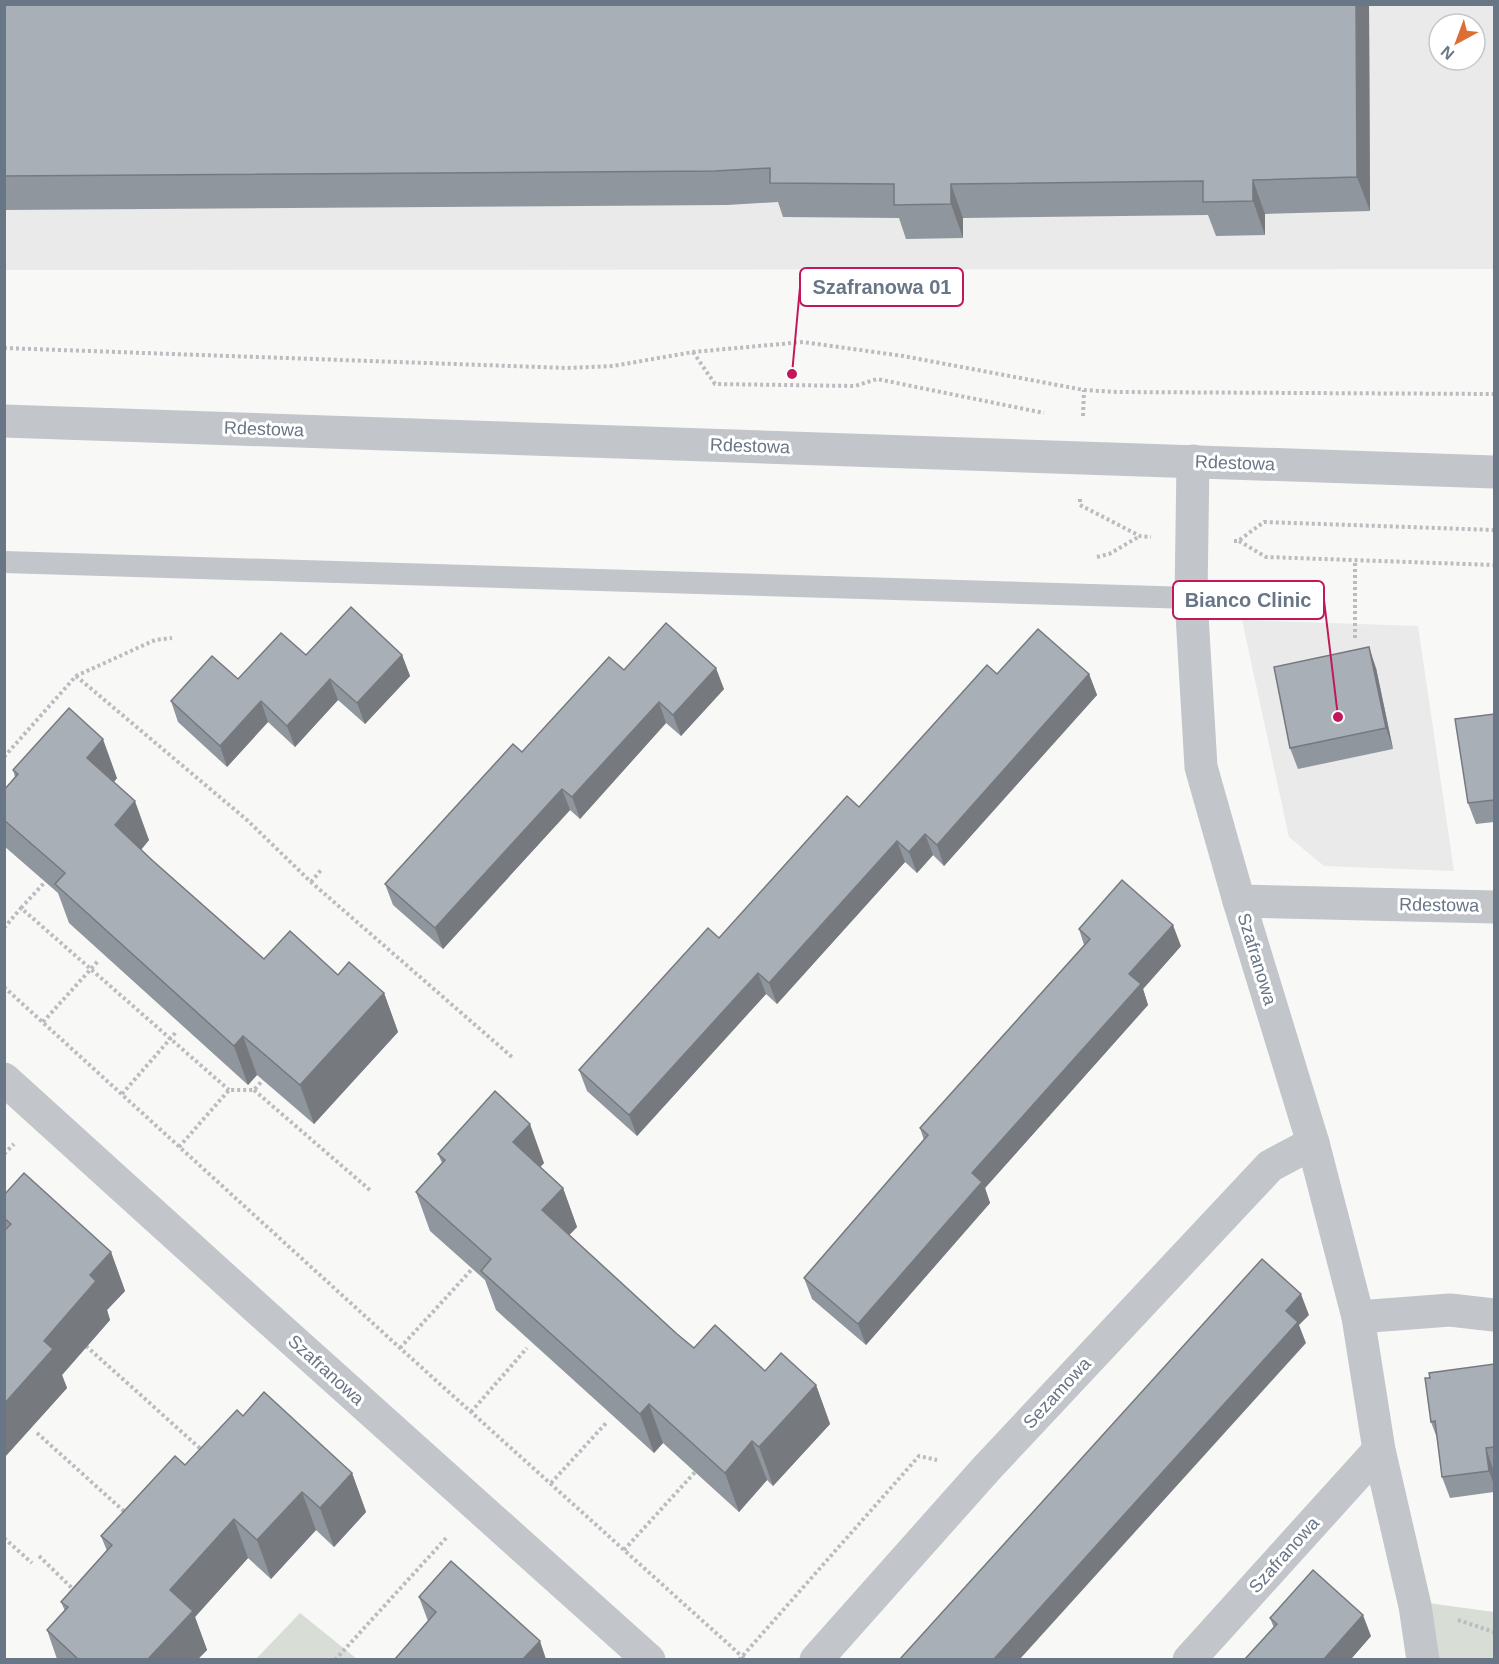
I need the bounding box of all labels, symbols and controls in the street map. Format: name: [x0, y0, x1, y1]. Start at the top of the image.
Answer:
north arrow: [1427, 12, 1487, 72]
text: N: [1438, 43, 1457, 63]
callout: Szafranowa 01: [800, 268, 963, 306]
text: Szafranowa 01: [813, 276, 951, 298]
street label: Rdestowa: [224, 418, 305, 440]
street label: Rdestowa: [710, 435, 791, 457]
street label: Rdestowa: [1195, 452, 1276, 474]
callout: Bianco Clinic: [1173, 581, 1324, 619]
text: Bianco Clinic: [1185, 589, 1311, 611]
street label: Rdestowa: [1399, 894, 1480, 916]
street label: Szafranowa: [1234, 911, 1281, 1008]
street label: Szafranowa: [284, 1331, 369, 1410]
street label: Sezamowa: [1019, 1353, 1095, 1432]
street label: Szafranowa: [1245, 1512, 1324, 1597]

